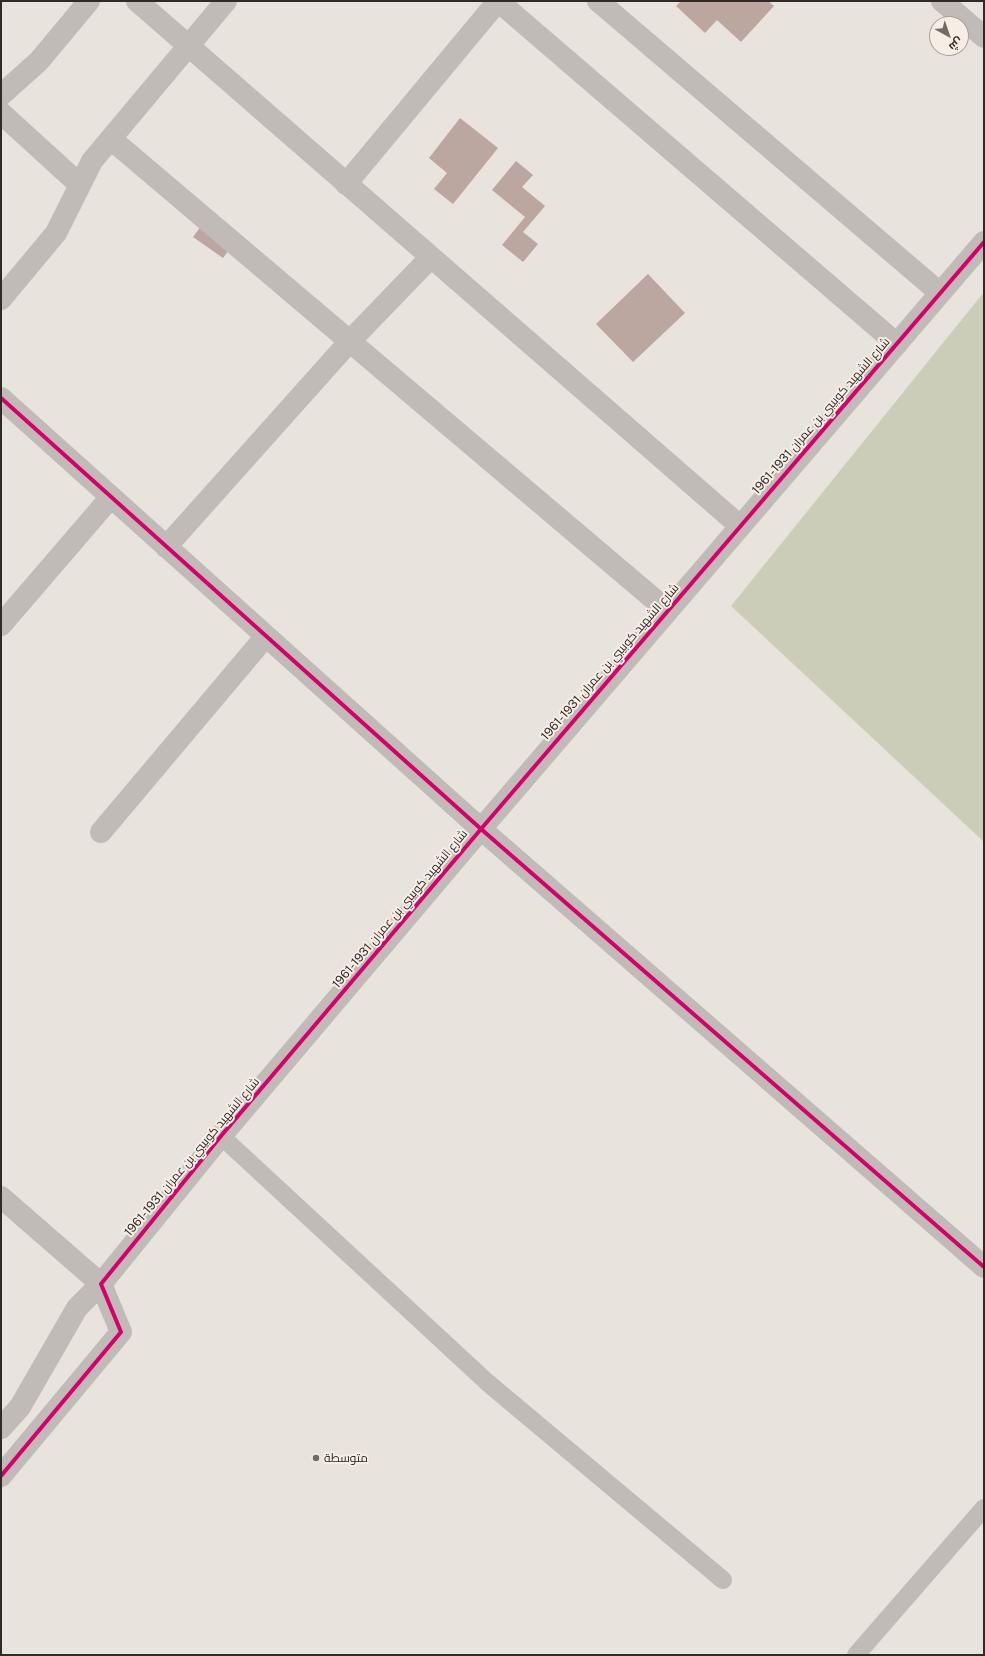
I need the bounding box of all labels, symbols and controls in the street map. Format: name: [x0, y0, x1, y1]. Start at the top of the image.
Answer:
north arrow: [929, 16, 969, 56]
text: ش: [947, 35, 965, 54]
street label: شارع الشهيد كوبيبي بن عمران 1931-1961: [749, 335, 893, 497]
street label: شارع الشهيد كوبيبي بن عمران 1931-1961: [538, 581, 682, 743]
street label: شارع الشهيد كوبيبي بن عمران 1931-1961: [329, 827, 471, 991]
street label: شارع الشهيد كوبيبي بن عمران 1931-1961: [121, 1075, 263, 1239]
place label: متوسطة: [324, 1451, 368, 1465]
marker: متوسطة: [311, 1453, 321, 1463]

